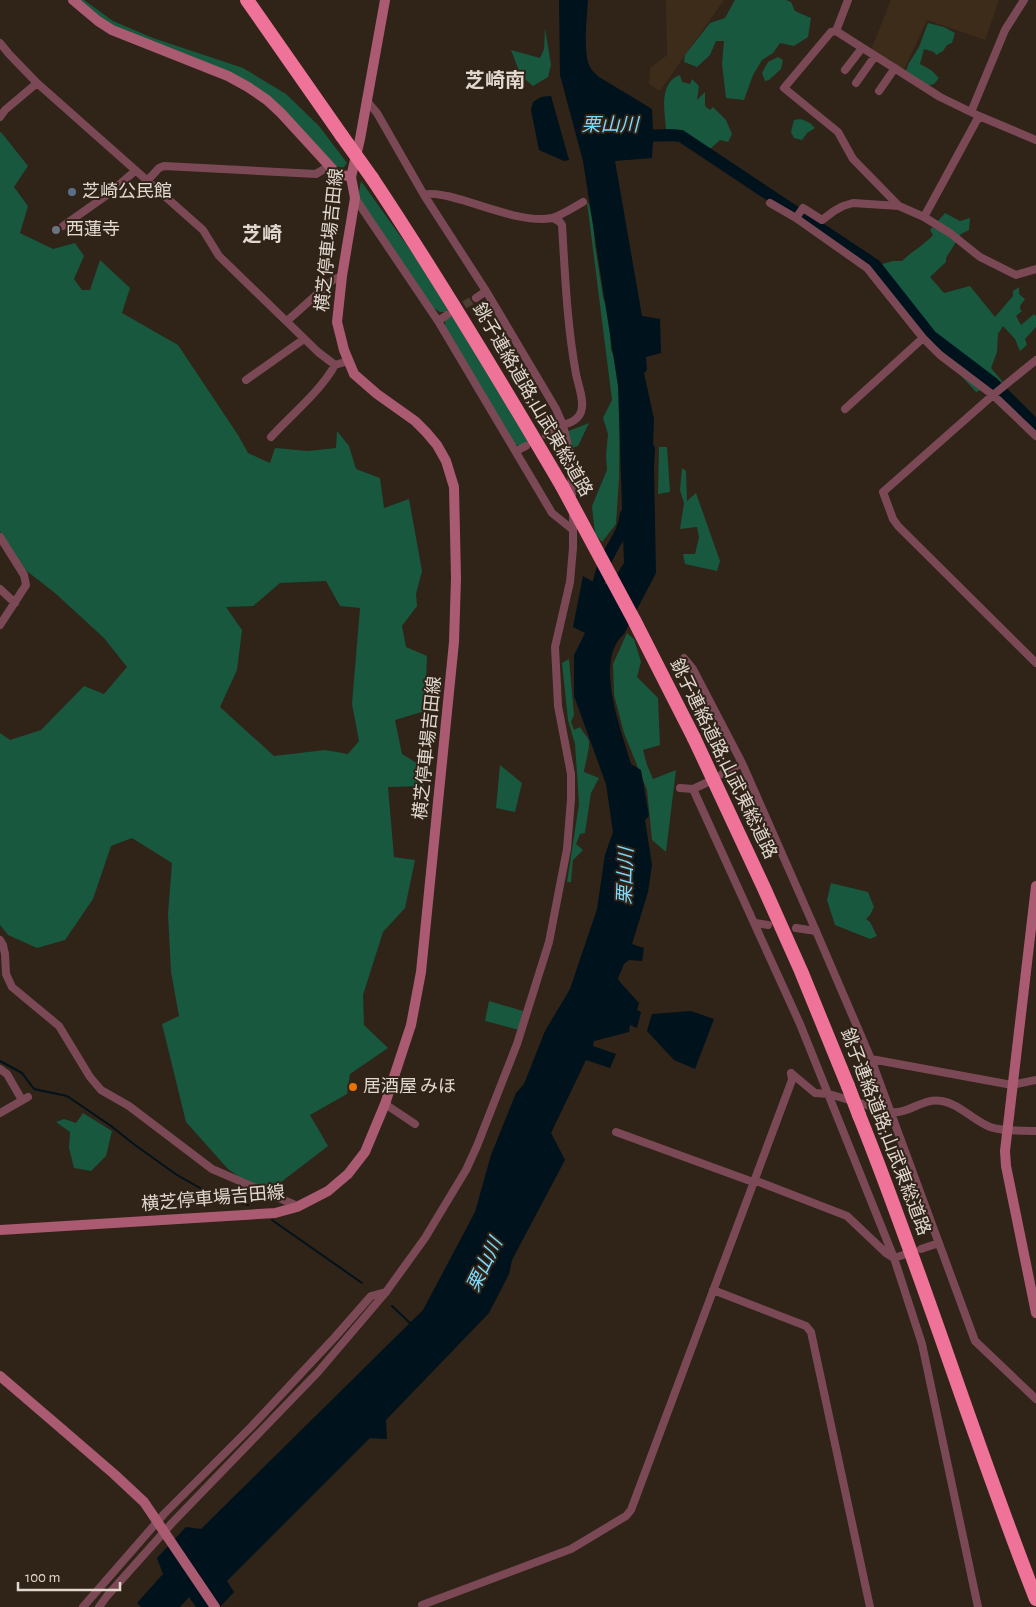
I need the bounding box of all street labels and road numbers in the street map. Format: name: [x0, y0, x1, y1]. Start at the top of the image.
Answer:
street label: 横芝停車場吉田線: [312, 167, 346, 313]
street label: 銚子連絡道路;山武東総道路: [469, 299, 597, 500]
street label: 銚子連絡道路;山武東総道路: [667, 655, 781, 862]
street label: 横芝停車場吉田線: [410, 675, 444, 821]
street label: 銚子連絡道路;山武東総道路: [837, 1025, 935, 1238]
street label: 横芝停車場吉田線: [140, 1182, 286, 1214]

